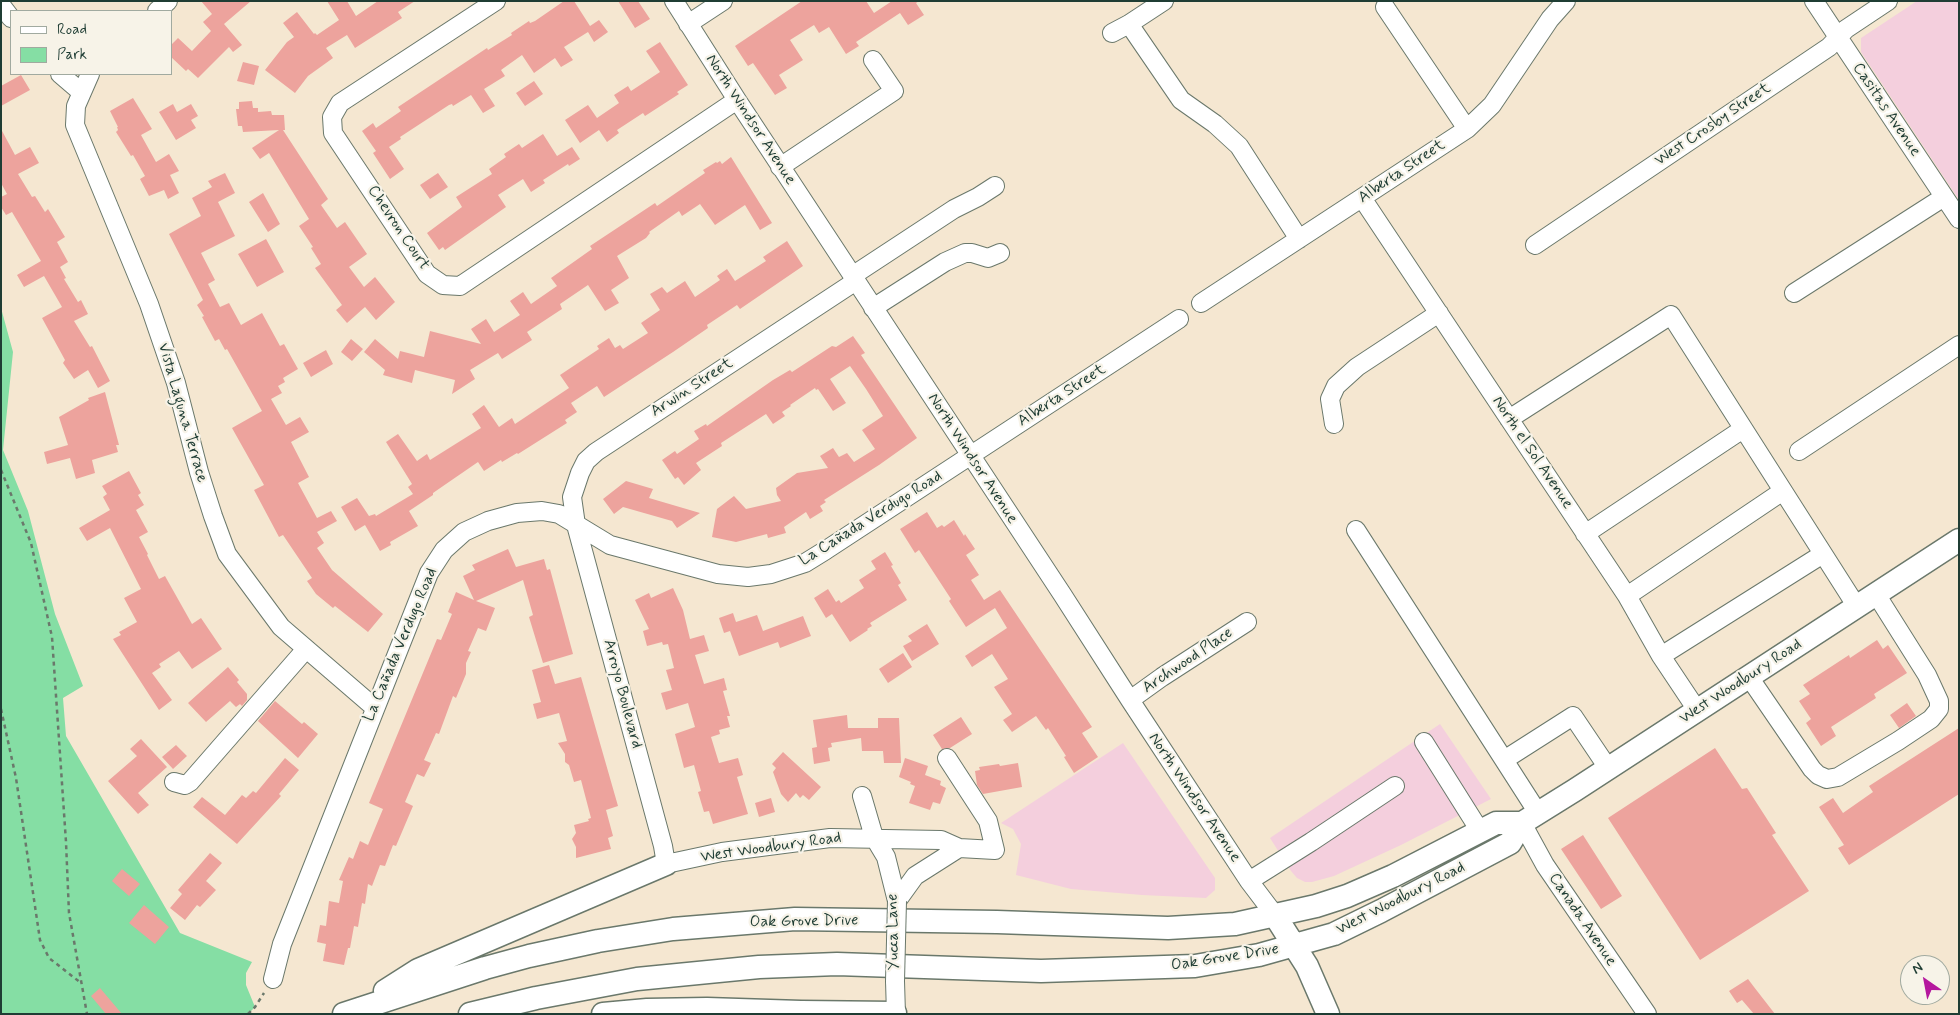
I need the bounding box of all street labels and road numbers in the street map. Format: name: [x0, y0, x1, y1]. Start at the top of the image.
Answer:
street label: North Windsor Avenue: [701, 51, 799, 189]
street label: Casitas Avenue: [1848, 60, 1924, 160]
street label: West Crosby Street: [1652, 79, 1774, 171]
street label: Alberta Street: [1355, 136, 1449, 208]
street label: Chevron Court: [363, 182, 433, 274]
street label: Vista Laguna Terrace: [153, 341, 211, 485]
street label: Arwin Street: [647, 354, 737, 422]
street label: Alberta Street: [1015, 361, 1109, 431]
street label: North Windsor Avenue: [923, 390, 1021, 528]
street label: North el Sol Avenue: [1487, 393, 1577, 513]
street label: La Cañada Verdugo Road: [796, 467, 946, 571]
street label: La Cañada Verdugo Road: [360, 565, 442, 725]
street label: Archwood Place: [1139, 624, 1237, 698]
street label: West Woodbury Road: [1676, 635, 1806, 729]
street label: Arroyo Boulevard: [598, 637, 646, 751]
street label: North Windsor Avenue: [1144, 730, 1244, 866]
street label: West Woodbury Road: [699, 829, 843, 867]
street label: West Woodbury Road: [1333, 858, 1469, 940]
street label: Canada Avenue: [1544, 870, 1620, 970]
street label: Yucca Lane: [884, 894, 904, 970]
street label: Oak Grove Drive: [749, 911, 859, 933]
street label: Oak Grove Drive: [1170, 940, 1280, 976]

